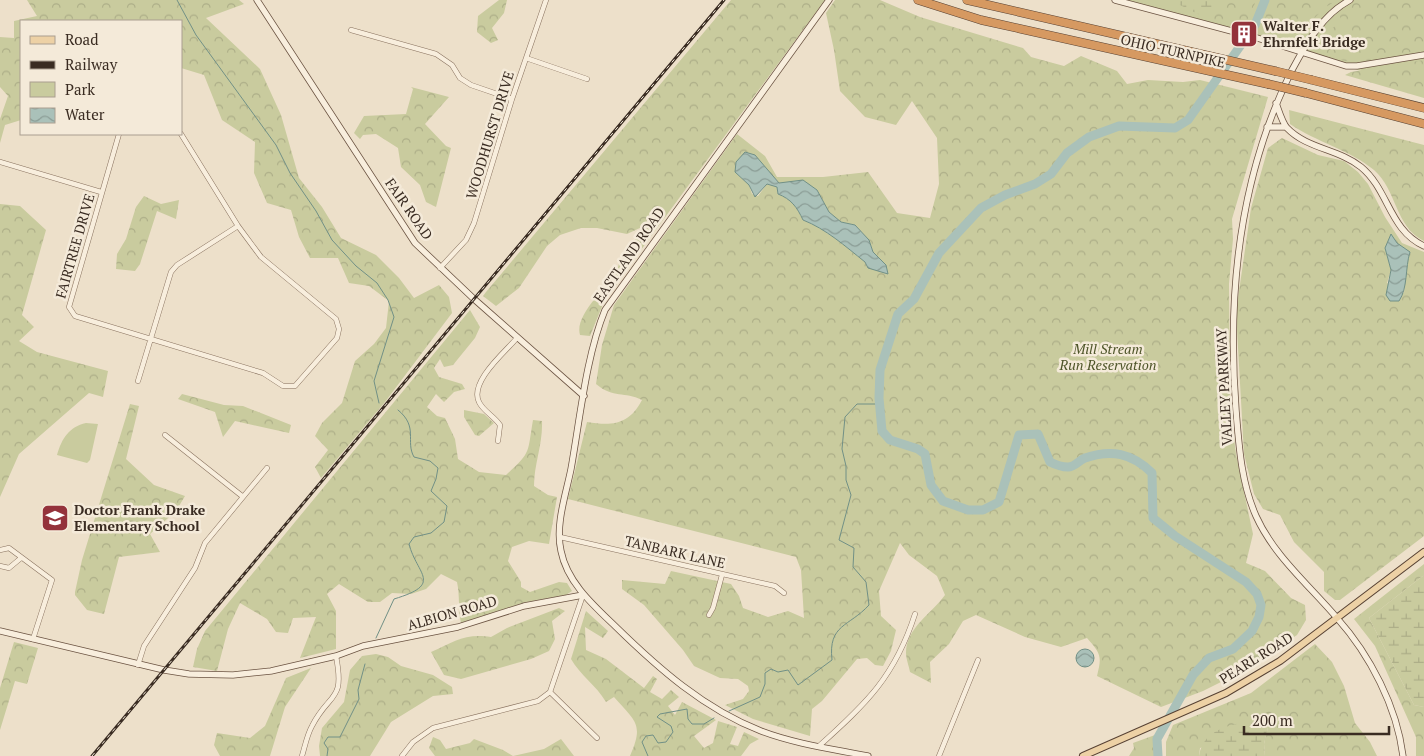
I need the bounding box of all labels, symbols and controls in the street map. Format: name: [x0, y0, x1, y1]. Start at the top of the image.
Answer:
place label: Walter F. Ehrnfelt Bridge: [1263, 16, 1366, 51]
building icon: Walter F. Ehrnfelt Bridge: [1229, 19, 1259, 49]
legend: [20, 20, 182, 135]
text: Road: [65, 29, 98, 49]
street label: OHIO TURNPIKE: [1119, 29, 1227, 72]
text: Railway: [65, 54, 118, 74]
street label: WOODHURST DRIVE: [461, 69, 518, 201]
text: Park: [65, 79, 95, 99]
text: Water: [65, 104, 105, 124]
street label: FAIR ROAD: [381, 174, 438, 243]
street label: FAIRTREE DRIVE: [50, 191, 99, 300]
street label: EASTLAND ROAD: [589, 203, 669, 306]
street label: VALLEY PARKWAY: [1211, 327, 1236, 446]
park label: Mill Stream Run Reservation: [1058, 339, 1157, 374]
place label: Doctor Frank Drake Elementary School: [74, 500, 206, 535]
school or university icon: Doctor Frank Drake Elementary School: [40, 503, 70, 533]
street label: TANBARK LANE: [623, 531, 727, 572]
street label: ALBION ROAD: [405, 591, 499, 634]
street label: PEARL ROAD: [1215, 627, 1296, 688]
scale bar: [1244, 704, 1389, 736]
text: 200 m: [1252, 710, 1293, 730]

